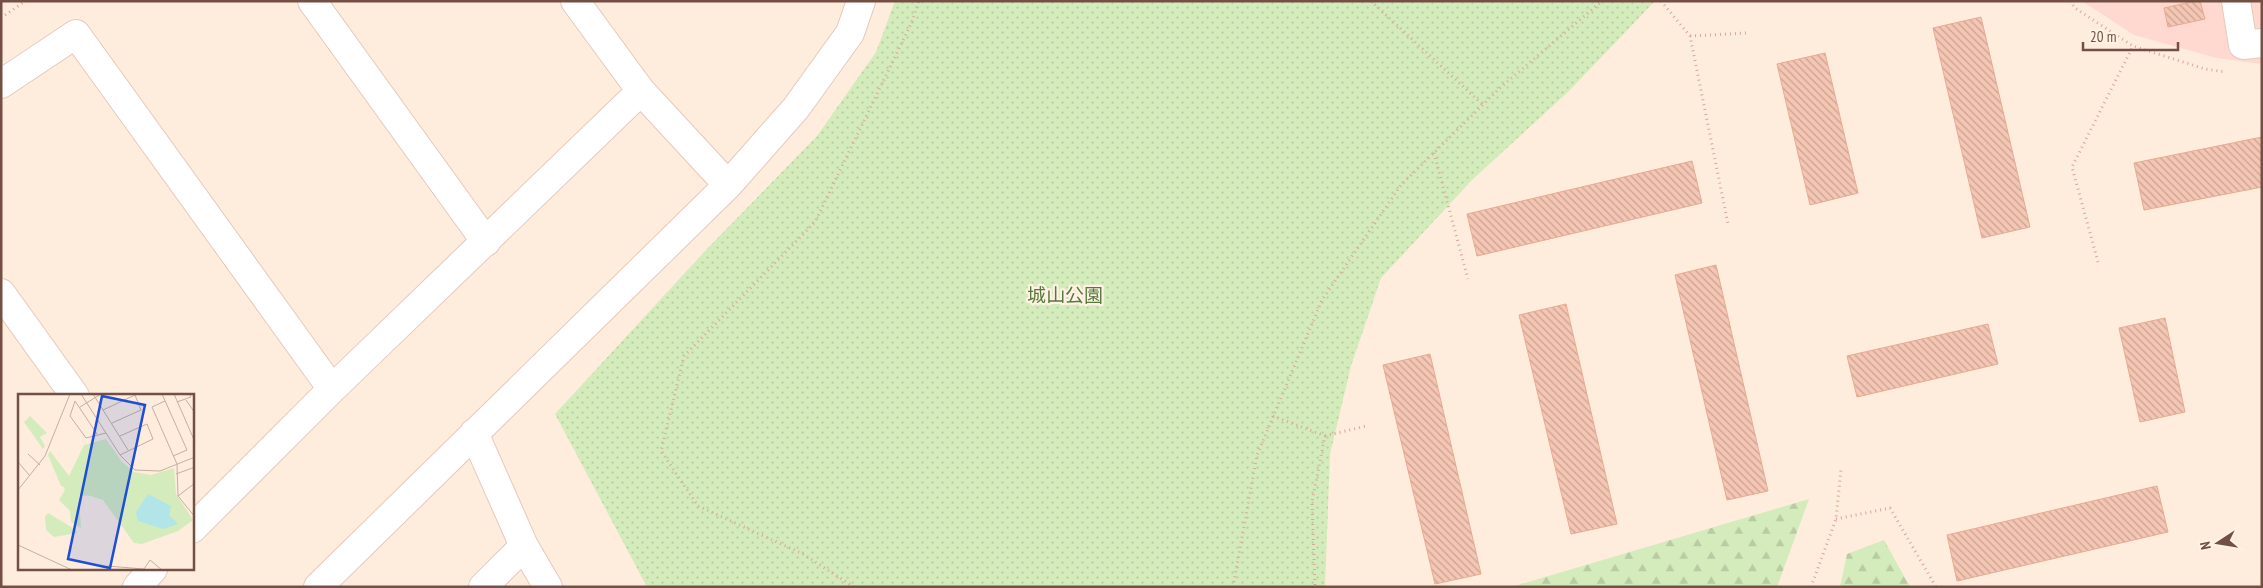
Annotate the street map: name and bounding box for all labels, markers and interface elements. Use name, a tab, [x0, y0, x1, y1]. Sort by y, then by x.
scale bar	[2083, 20, 2178, 52]
text: 20 m	[2090, 27, 2116, 46]
park label: 城山公園	[1027, 283, 1103, 307]
inset map	[18, 394, 194, 570]
north arrow	[2193, 518, 2243, 568]
text: N	[2196, 540, 2215, 551]

